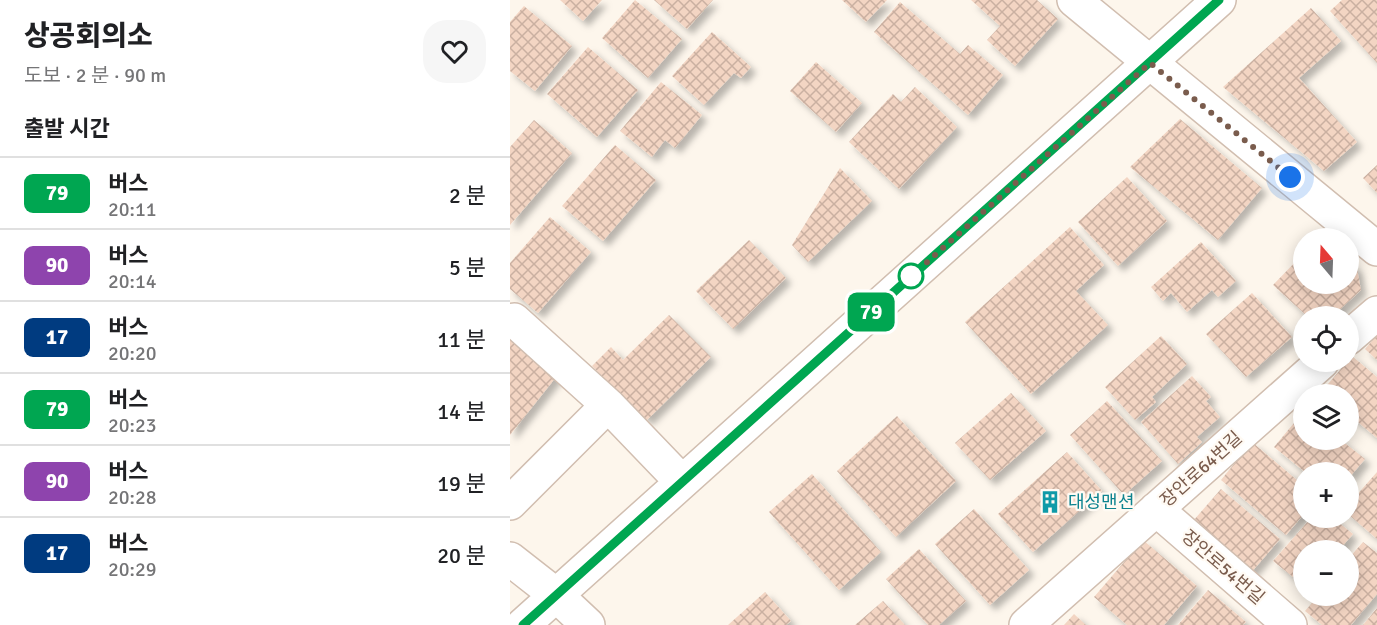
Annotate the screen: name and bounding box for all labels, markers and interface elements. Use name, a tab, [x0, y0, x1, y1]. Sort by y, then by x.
text: 상공회의소	[24, 19, 153, 53]
button: heart	[423, 20, 486, 83]
text: 도보 · 2 분 · 90 m	[24, 63, 166, 88]
text: 출발 시간	[24, 115, 110, 142]
your location	[1275, 162, 1305, 192]
text: 버스	[108, 170, 148, 197]
text: 79	[46, 180, 68, 206]
text: 2 분	[449, 182, 486, 209]
text: 20:11	[108, 197, 157, 222]
north arrow	[1293, 228, 1359, 294]
map controls	[1293, 228, 1359, 606]
text: 버스	[108, 242, 148, 269]
text: 90	[46, 252, 68, 278]
text: 5 분	[449, 254, 486, 281]
unlabelled marker	[898, 263, 924, 289]
text: 20:14	[108, 269, 157, 294]
line badge: 79	[844, 292, 898, 332]
text: 79	[860, 299, 882, 325]
button: locate	[1293, 306, 1359, 372]
text: 버스	[108, 314, 148, 341]
text: 17	[46, 324, 68, 350]
text: 11 분	[437, 326, 486, 353]
text: 20:20	[108, 341, 157, 366]
button: layers	[1293, 384, 1359, 450]
text: 버스	[108, 386, 148, 413]
text: 79	[46, 396, 68, 422]
text: 14 분	[437, 398, 486, 425]
text: 20:23	[108, 413, 157, 438]
street label: 장안로64번길	[1156, 427, 1246, 511]
text: 버스	[108, 458, 148, 485]
button: +	[1293, 462, 1359, 528]
text: 90	[46, 468, 68, 494]
text: 19 분	[437, 470, 486, 497]
text: 20:28	[108, 485, 157, 510]
building icon: 대성맨션	[1037, 489, 1063, 515]
place label: 대성맨션	[1068, 491, 1134, 513]
street label: 장안로54번길	[1177, 525, 1269, 609]
text: 버스	[108, 530, 148, 557]
text: 17	[46, 540, 68, 566]
button: −	[1293, 540, 1359, 606]
text: 20 분	[437, 542, 486, 569]
text: 20:29	[108, 557, 157, 582]

